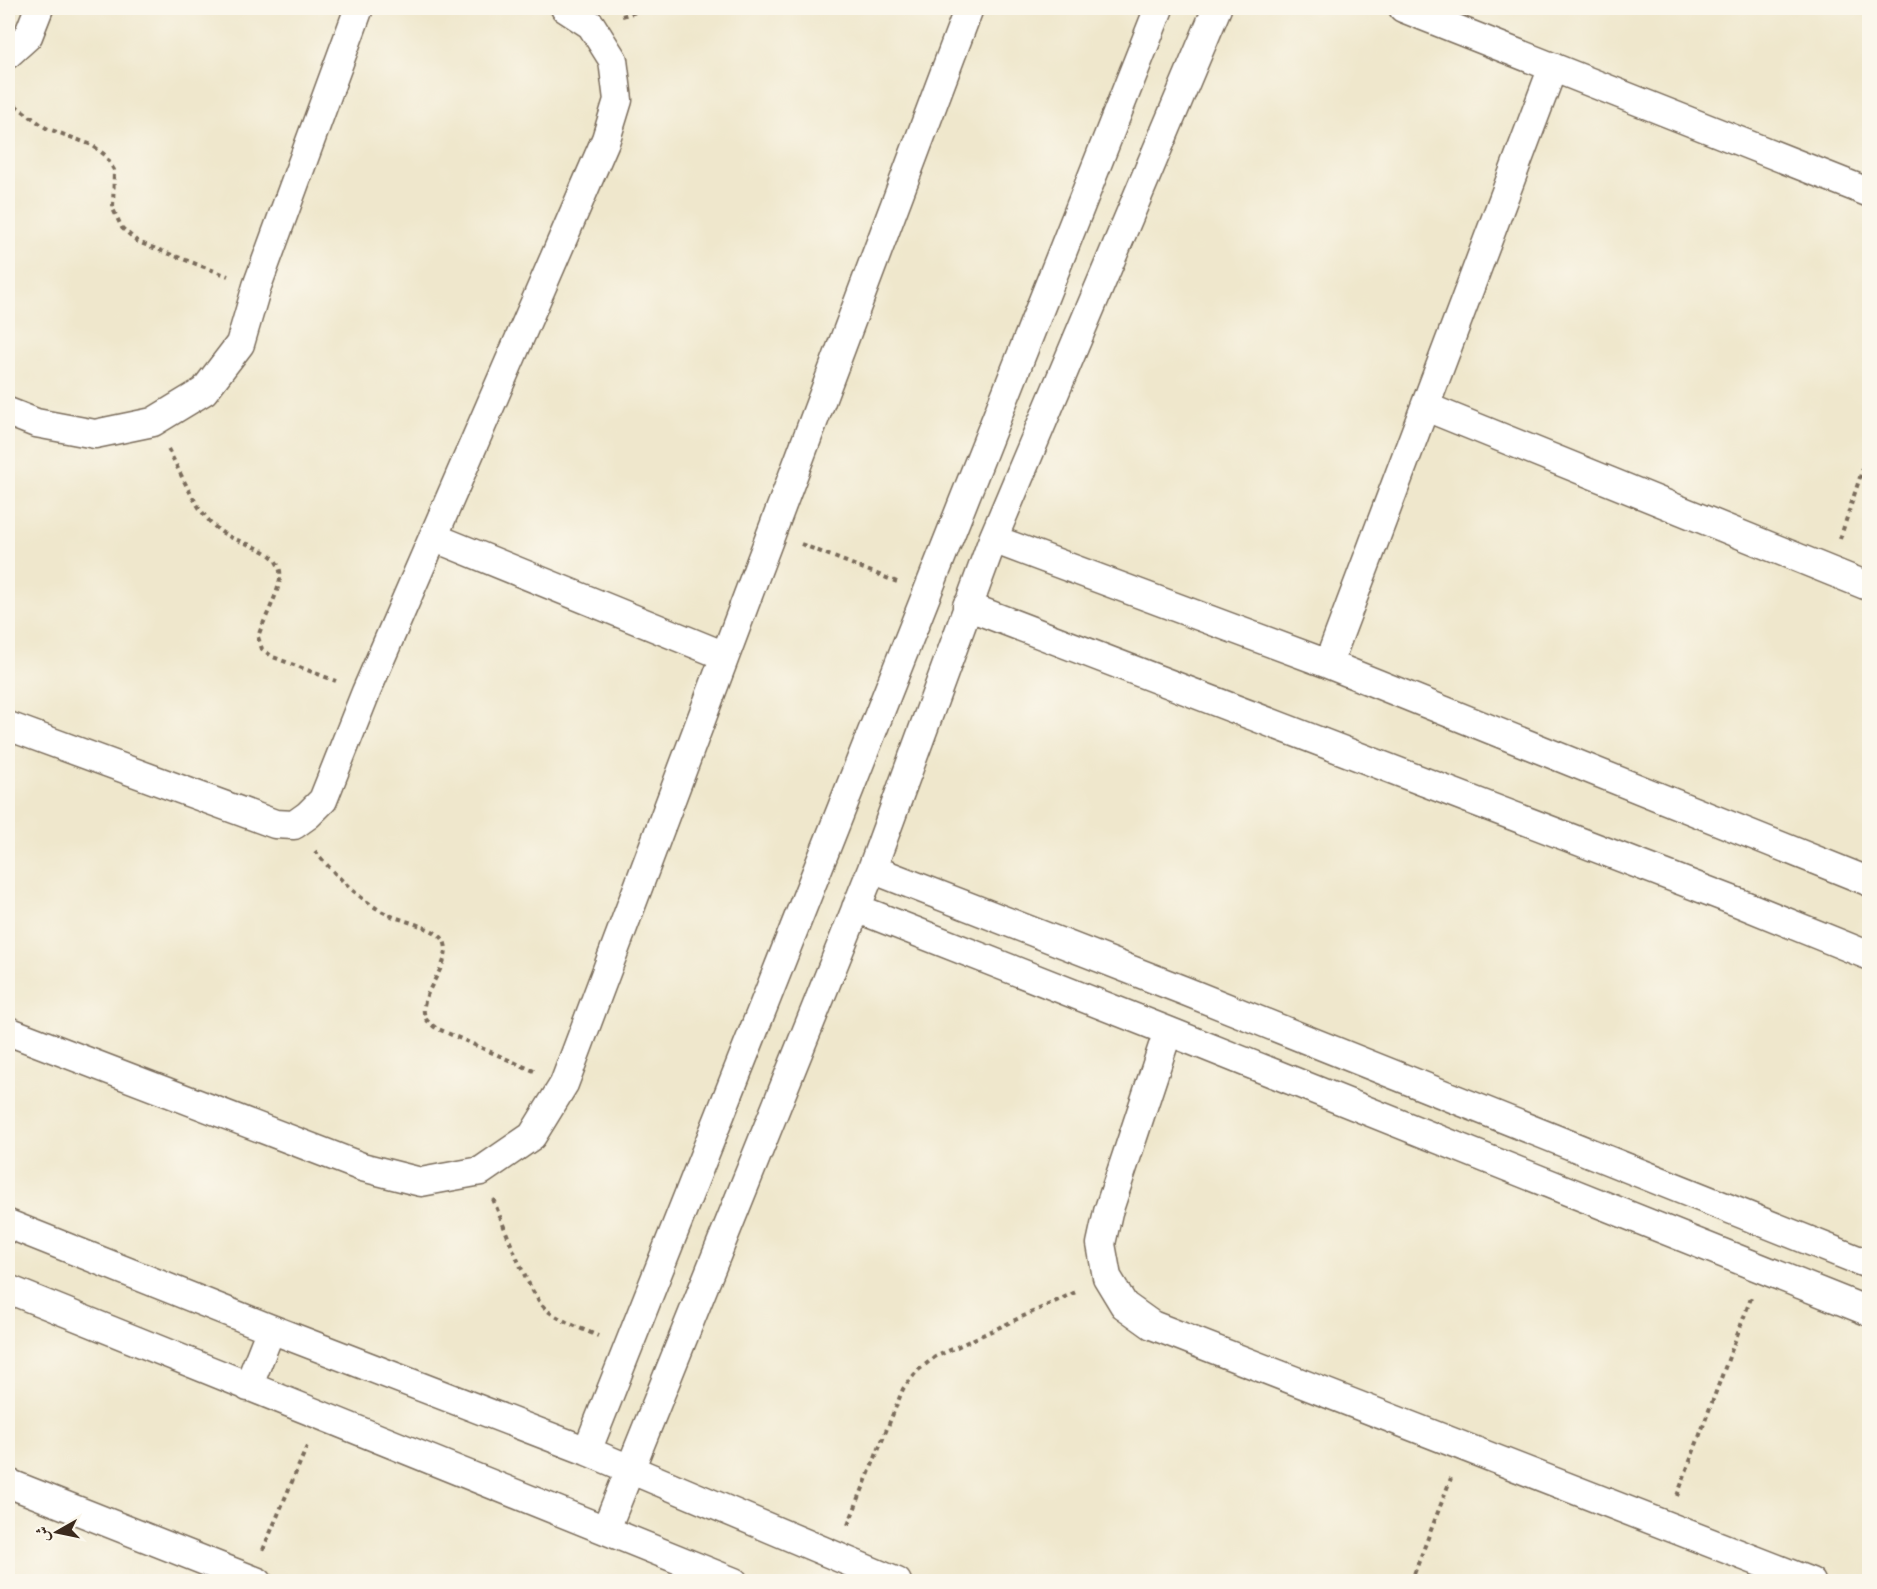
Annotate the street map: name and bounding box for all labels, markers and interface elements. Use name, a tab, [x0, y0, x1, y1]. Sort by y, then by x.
north arrow	[27, 1502, 87, 1562]
text: ش	[32, 1525, 53, 1544]

